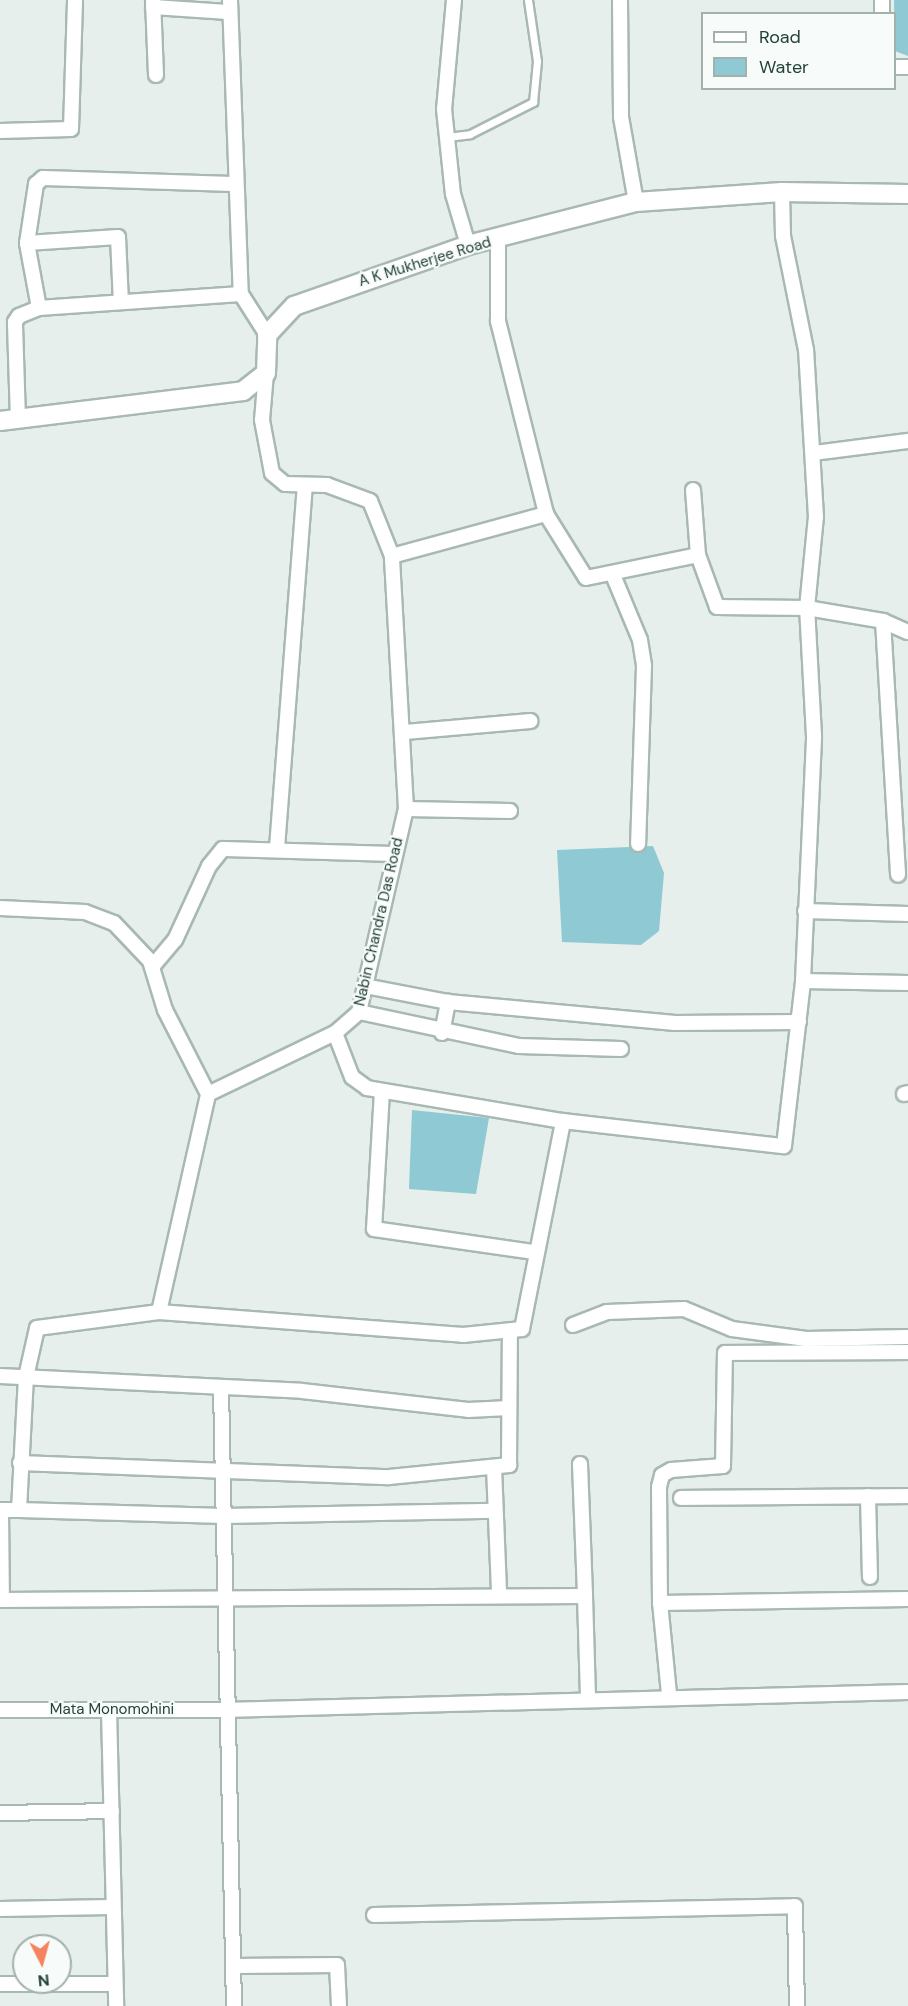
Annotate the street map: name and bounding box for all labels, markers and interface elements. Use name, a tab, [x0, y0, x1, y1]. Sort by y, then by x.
legend	[701, 12, 896, 90]
text: Road	[759, 25, 801, 49]
text: Water	[759, 55, 809, 79]
street label: A K Mukherjee Road	[356, 233, 494, 291]
street label: Nabin Chandra Das Road	[351, 836, 407, 1008]
street label: Mata Monomohini	[50, 1701, 174, 1719]
north arrow	[12, 1934, 72, 1994]
text: N	[37, 1969, 51, 1991]

